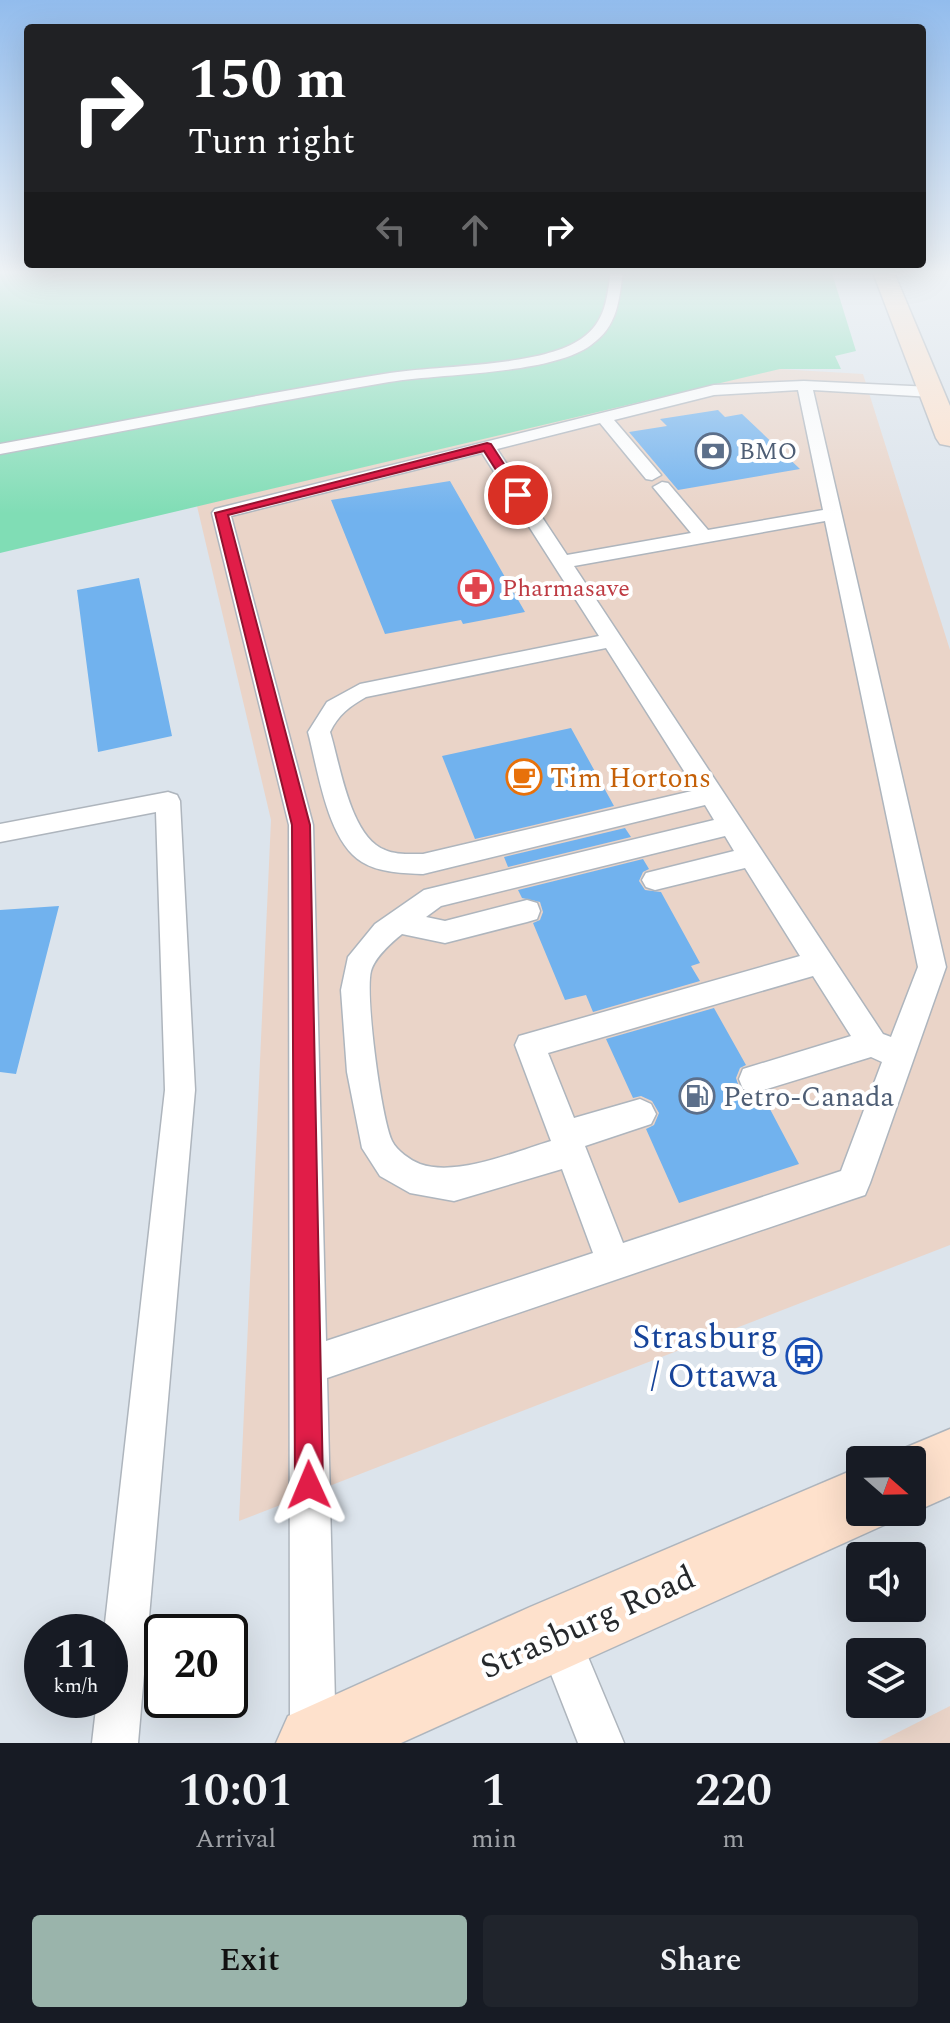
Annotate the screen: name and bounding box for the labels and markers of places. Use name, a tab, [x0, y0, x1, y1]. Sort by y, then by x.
bank icon: BMO	[694, 432, 732, 470]
place label: BMO	[739, 434, 797, 470]
pin	[484, 461, 552, 529]
pharmacy icon: Pharmasave	[457, 569, 495, 607]
place label: Pharmasave	[502, 571, 630, 607]
place label: Tim Hortons	[550, 757, 711, 800]
cafe icon: Tim Hortons	[505, 758, 543, 796]
place label: Petro-Canada	[723, 1076, 895, 1119]
fuel station icon: Petro-Canada	[678, 1077, 716, 1115]
place label: Strasburg / Ottawa	[632, 1312, 778, 1403]
bus stop icon: Strasburg / Ottawa	[785, 1337, 823, 1375]

